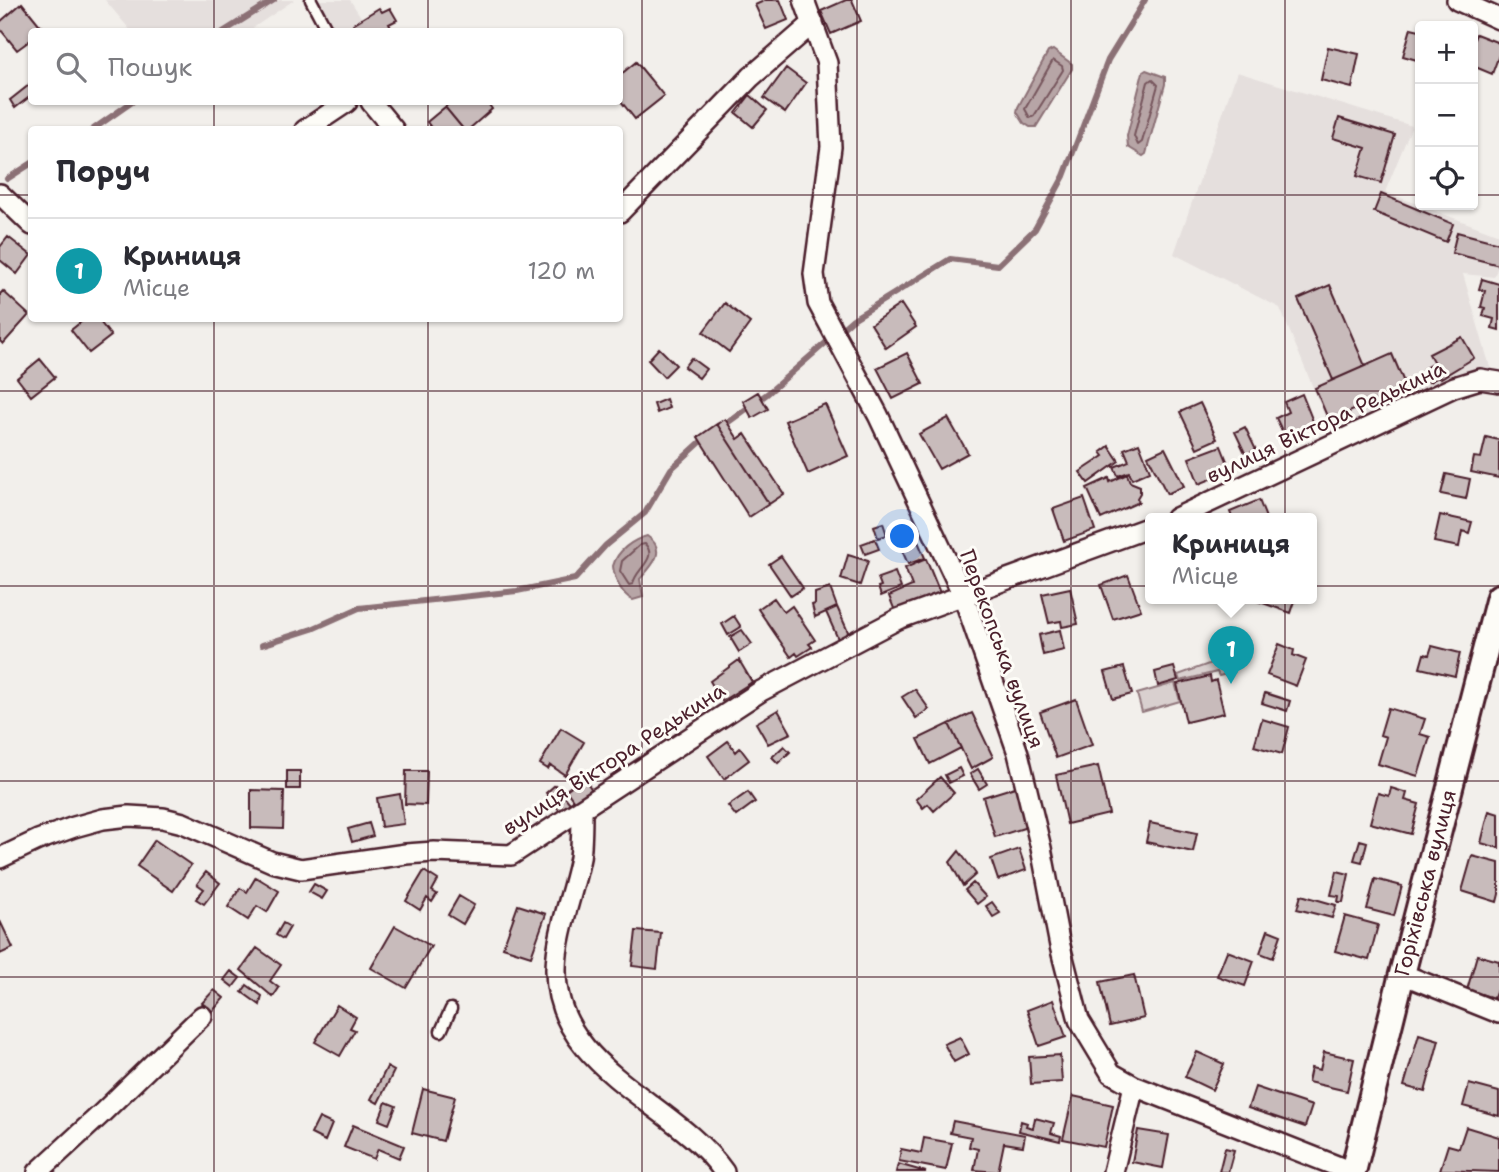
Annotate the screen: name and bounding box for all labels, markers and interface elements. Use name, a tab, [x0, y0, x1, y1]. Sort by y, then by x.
map controls	[1415, 21, 1478, 210]
button: +	[1415, 21, 1478, 84]
search box	[28, 28, 623, 105]
icon: search	[52, 48, 90, 86]
text: Пошук	[108, 49, 192, 84]
button: −	[1415, 84, 1478, 147]
button: locate	[1415, 147, 1478, 210]
text: Поруч	[56, 151, 150, 192]
text: Криниця	[123, 238, 241, 273]
text: 1	[74, 256, 84, 286]
text: 120 m	[527, 256, 595, 286]
text: Місце	[123, 273, 190, 303]
street label: вулиця Віктора Редькина	[1202, 354, 1450, 490]
popup	[1145, 513, 1317, 604]
your location	[885, 519, 919, 553]
text: Криниця	[1172, 526, 1290, 561]
street label: Перекопська вулиця	[953, 546, 1051, 752]
text: Місце	[1172, 561, 1239, 591]
pin: 1	[1208, 626, 1254, 684]
street label: вулиця Віктора Редькина	[497, 676, 731, 842]
street label: Горіхівська вулиця	[1388, 787, 1463, 979]

